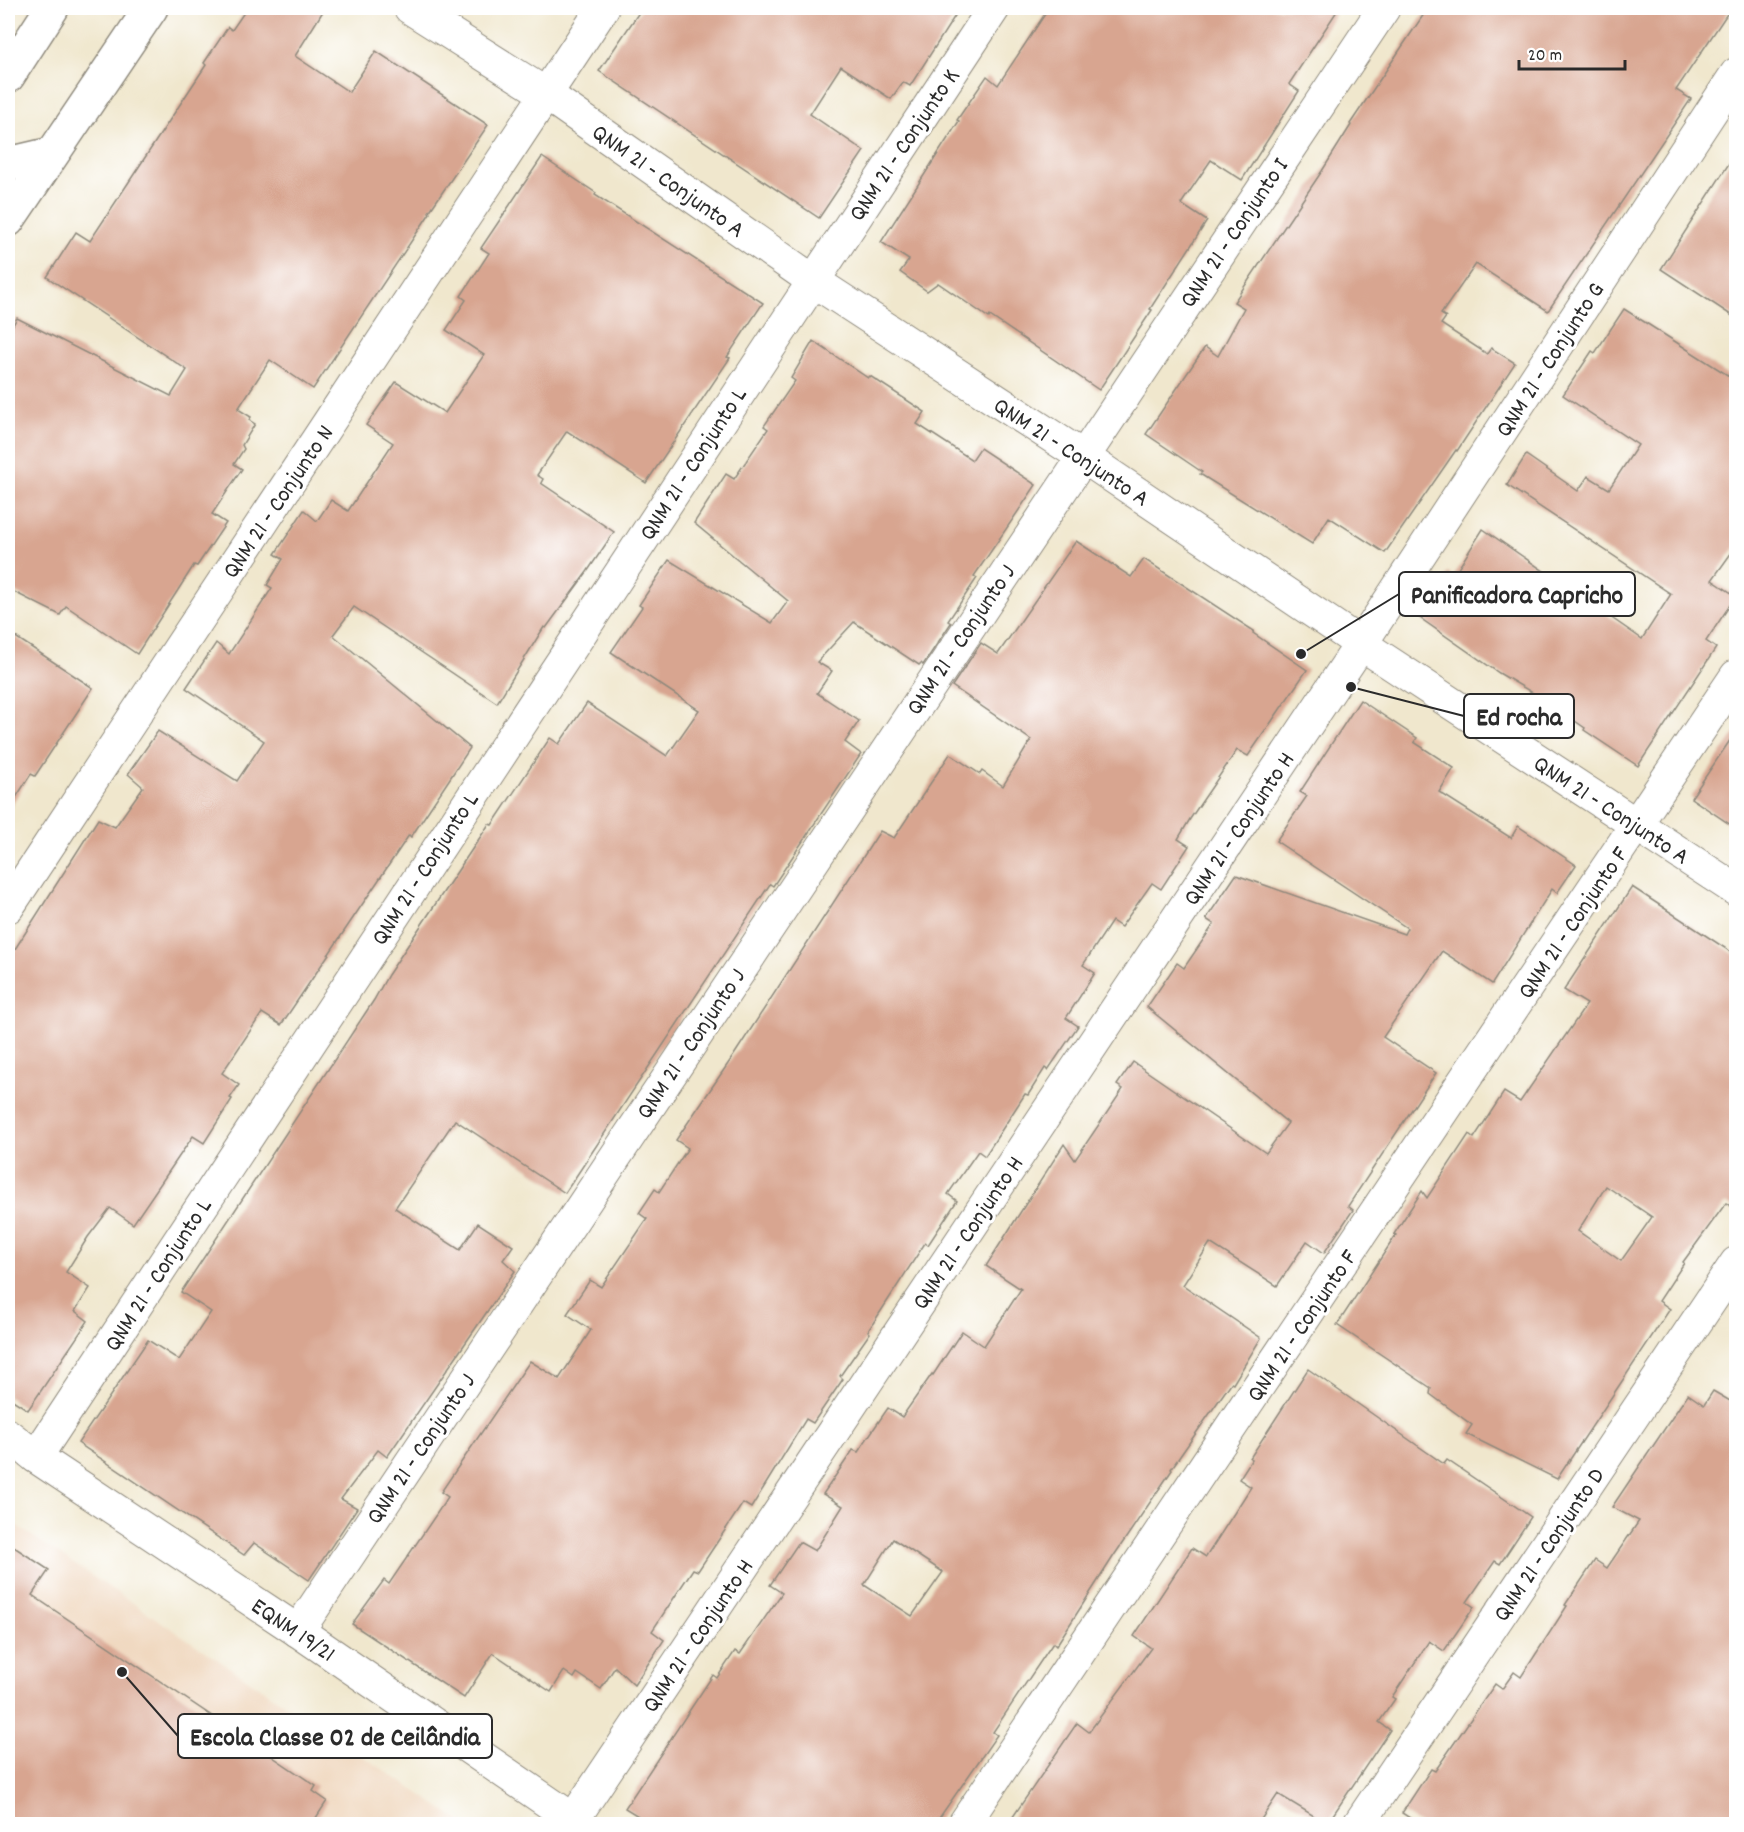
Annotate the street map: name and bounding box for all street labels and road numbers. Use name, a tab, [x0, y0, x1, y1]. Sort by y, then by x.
street label: QNM 21 - Conjunto K	[842, 62, 969, 229]
street label: QNM 21 - Conjunto A	[584, 117, 751, 248]
street label: QNM 21 - Conjunto I	[1173, 152, 1299, 315]
street label: QNM 21 - Conjunto G	[1489, 276, 1614, 445]
street label: QNM 21 - Conjunto L	[632, 381, 757, 548]
street label: QNM 21 - Conjunto A	[986, 390, 1155, 517]
street label: QNM 21 - Conjunto N	[215, 419, 344, 586]
street label: QNM 21 - Conjunto J	[899, 558, 1026, 723]
street label: QNM 21 - Conjunto H	[1176, 746, 1305, 913]
street label: QNM 21 - Conjunto A	[1526, 748, 1695, 875]
street label: QNM 21 - Conjunto L	[364, 786, 489, 953]
street label: QNM 21 - Conjunto F	[1511, 840, 1638, 1007]
street label: QNM 21 - Conjunto J	[629, 962, 756, 1127]
street label: QNM 21 - Conjunto H	[905, 1150, 1034, 1317]
street label: QNM 21 - Conjunto L	[97, 1192, 222, 1359]
street label: QNM 21 - Conjunto F	[1240, 1243, 1367, 1410]
street label: QNM 21 - Conjunto J	[359, 1367, 486, 1532]
street label: QNM 21 - Conjunto D	[1486, 1462, 1615, 1629]
street label: QNM 21 - Conjunto H	[635, 1553, 764, 1720]
street label: EQNM 19/21	[243, 1591, 341, 1672]

